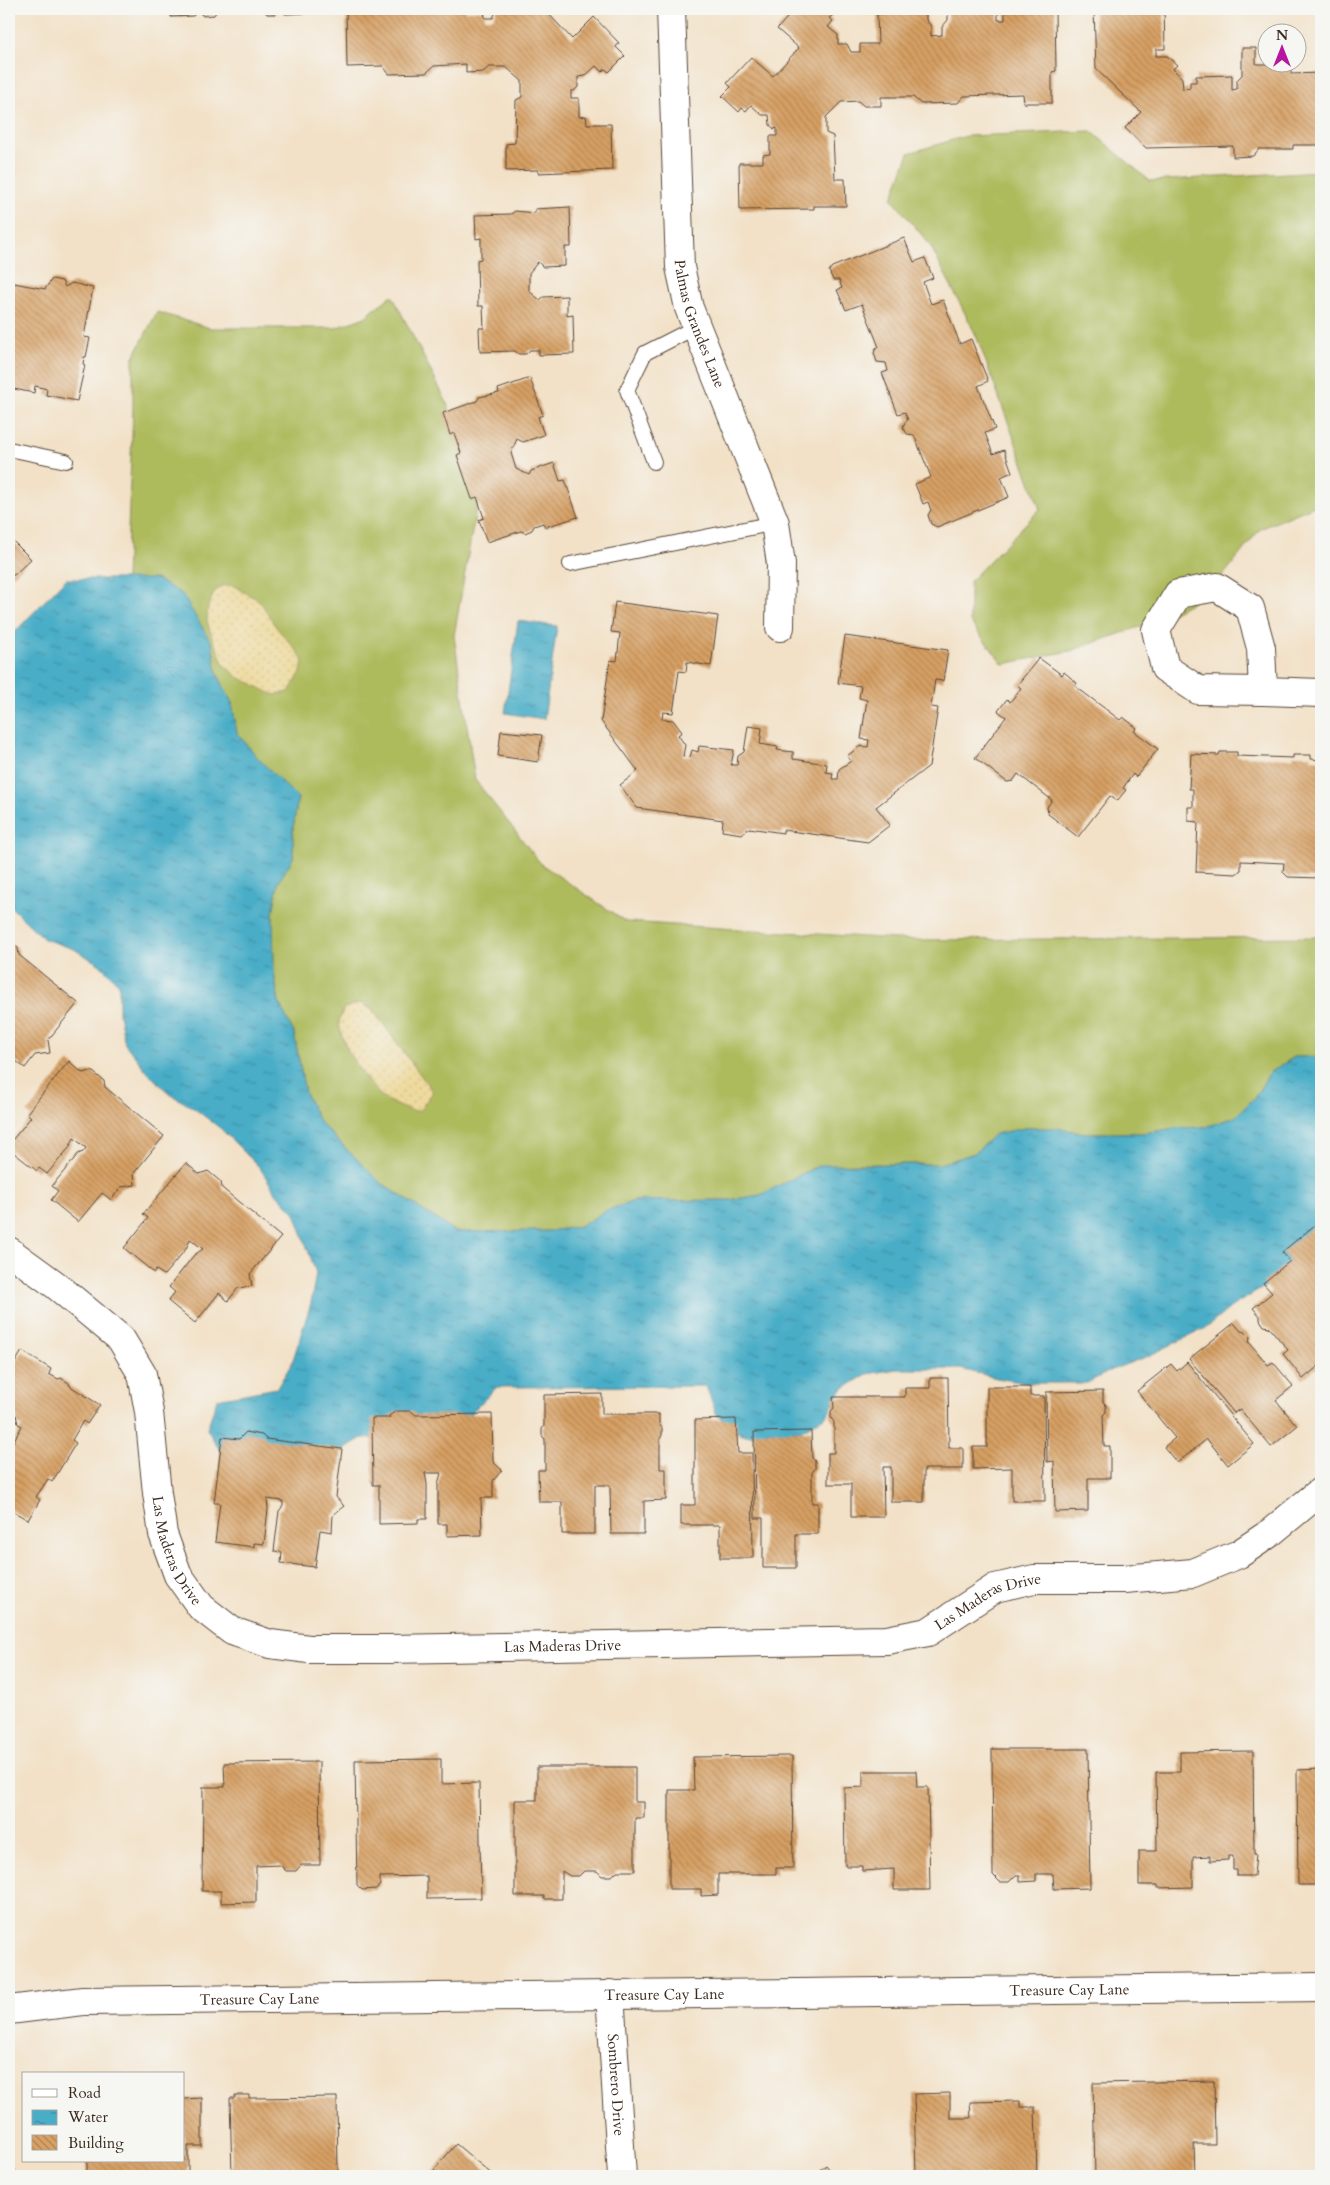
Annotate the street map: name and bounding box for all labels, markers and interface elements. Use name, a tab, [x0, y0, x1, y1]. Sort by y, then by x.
north arrow	[1258, 22, 1308, 72]
text: N	[1276, 26, 1288, 45]
street label: Palmas Grandes Lane	[670, 259, 730, 391]
street label: Las Maderas Drive	[148, 1494, 207, 1610]
street label: Las Maderas Drive	[931, 1569, 1041, 1635]
street label: Las Maderas Drive	[504, 1635, 621, 1657]
street label: Treasure Cay Lane	[1009, 1979, 1130, 2001]
street label: Treasure Cay Lane	[604, 1984, 725, 2005]
street label: Treasure Cay Lane	[199, 1988, 320, 2010]
street label: Sombrero Drive	[603, 2033, 629, 2137]
legend	[22, 2072, 185, 2162]
text: Road	[68, 2083, 101, 2103]
text: Water	[67, 2107, 109, 2127]
text: Building	[68, 2133, 124, 2153]

